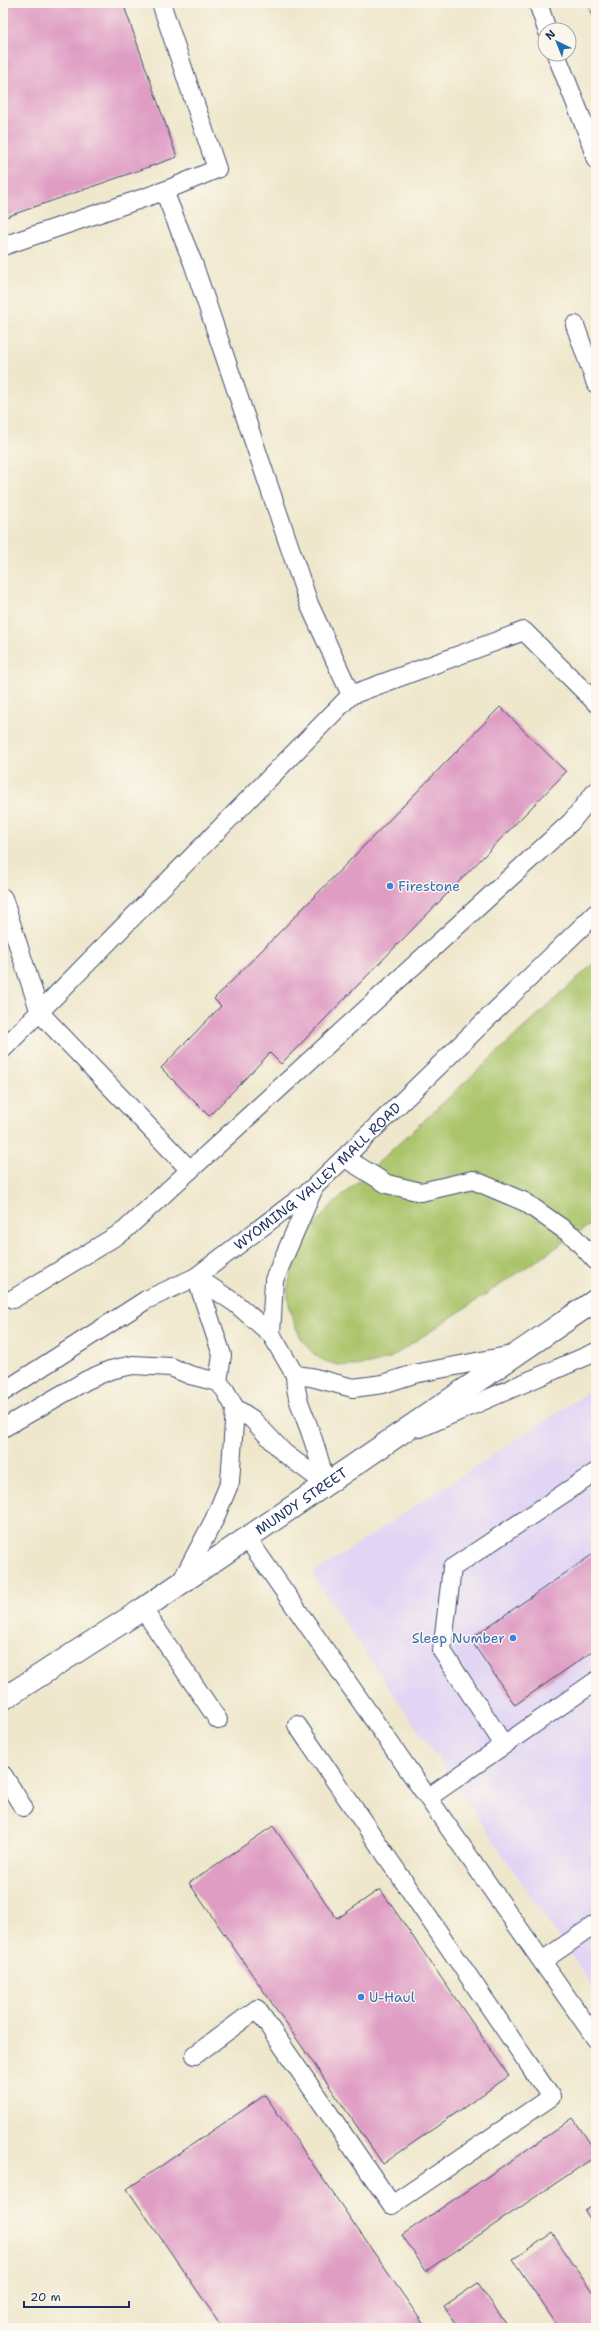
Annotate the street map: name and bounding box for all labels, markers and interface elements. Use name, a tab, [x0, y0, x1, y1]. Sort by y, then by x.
north arrow	[537, 22, 577, 62]
text: N	[542, 26, 559, 44]
place label: Firestone	[398, 877, 460, 895]
marker: Firestone	[385, 881, 395, 891]
street label: WYOMING VALLEY MALL ROAD	[230, 1099, 405, 1254]
street label: MUNDY STREET	[252, 1463, 351, 1539]
place label: Sleep Number	[412, 1629, 505, 1647]
marker: Sleep Number	[508, 1633, 518, 1643]
place label: U-Haul	[369, 1988, 416, 2006]
marker: U-Haul	[356, 1992, 366, 2002]
scale bar	[24, 2283, 129, 2309]
text: 20 m	[30, 2289, 61, 2305]

